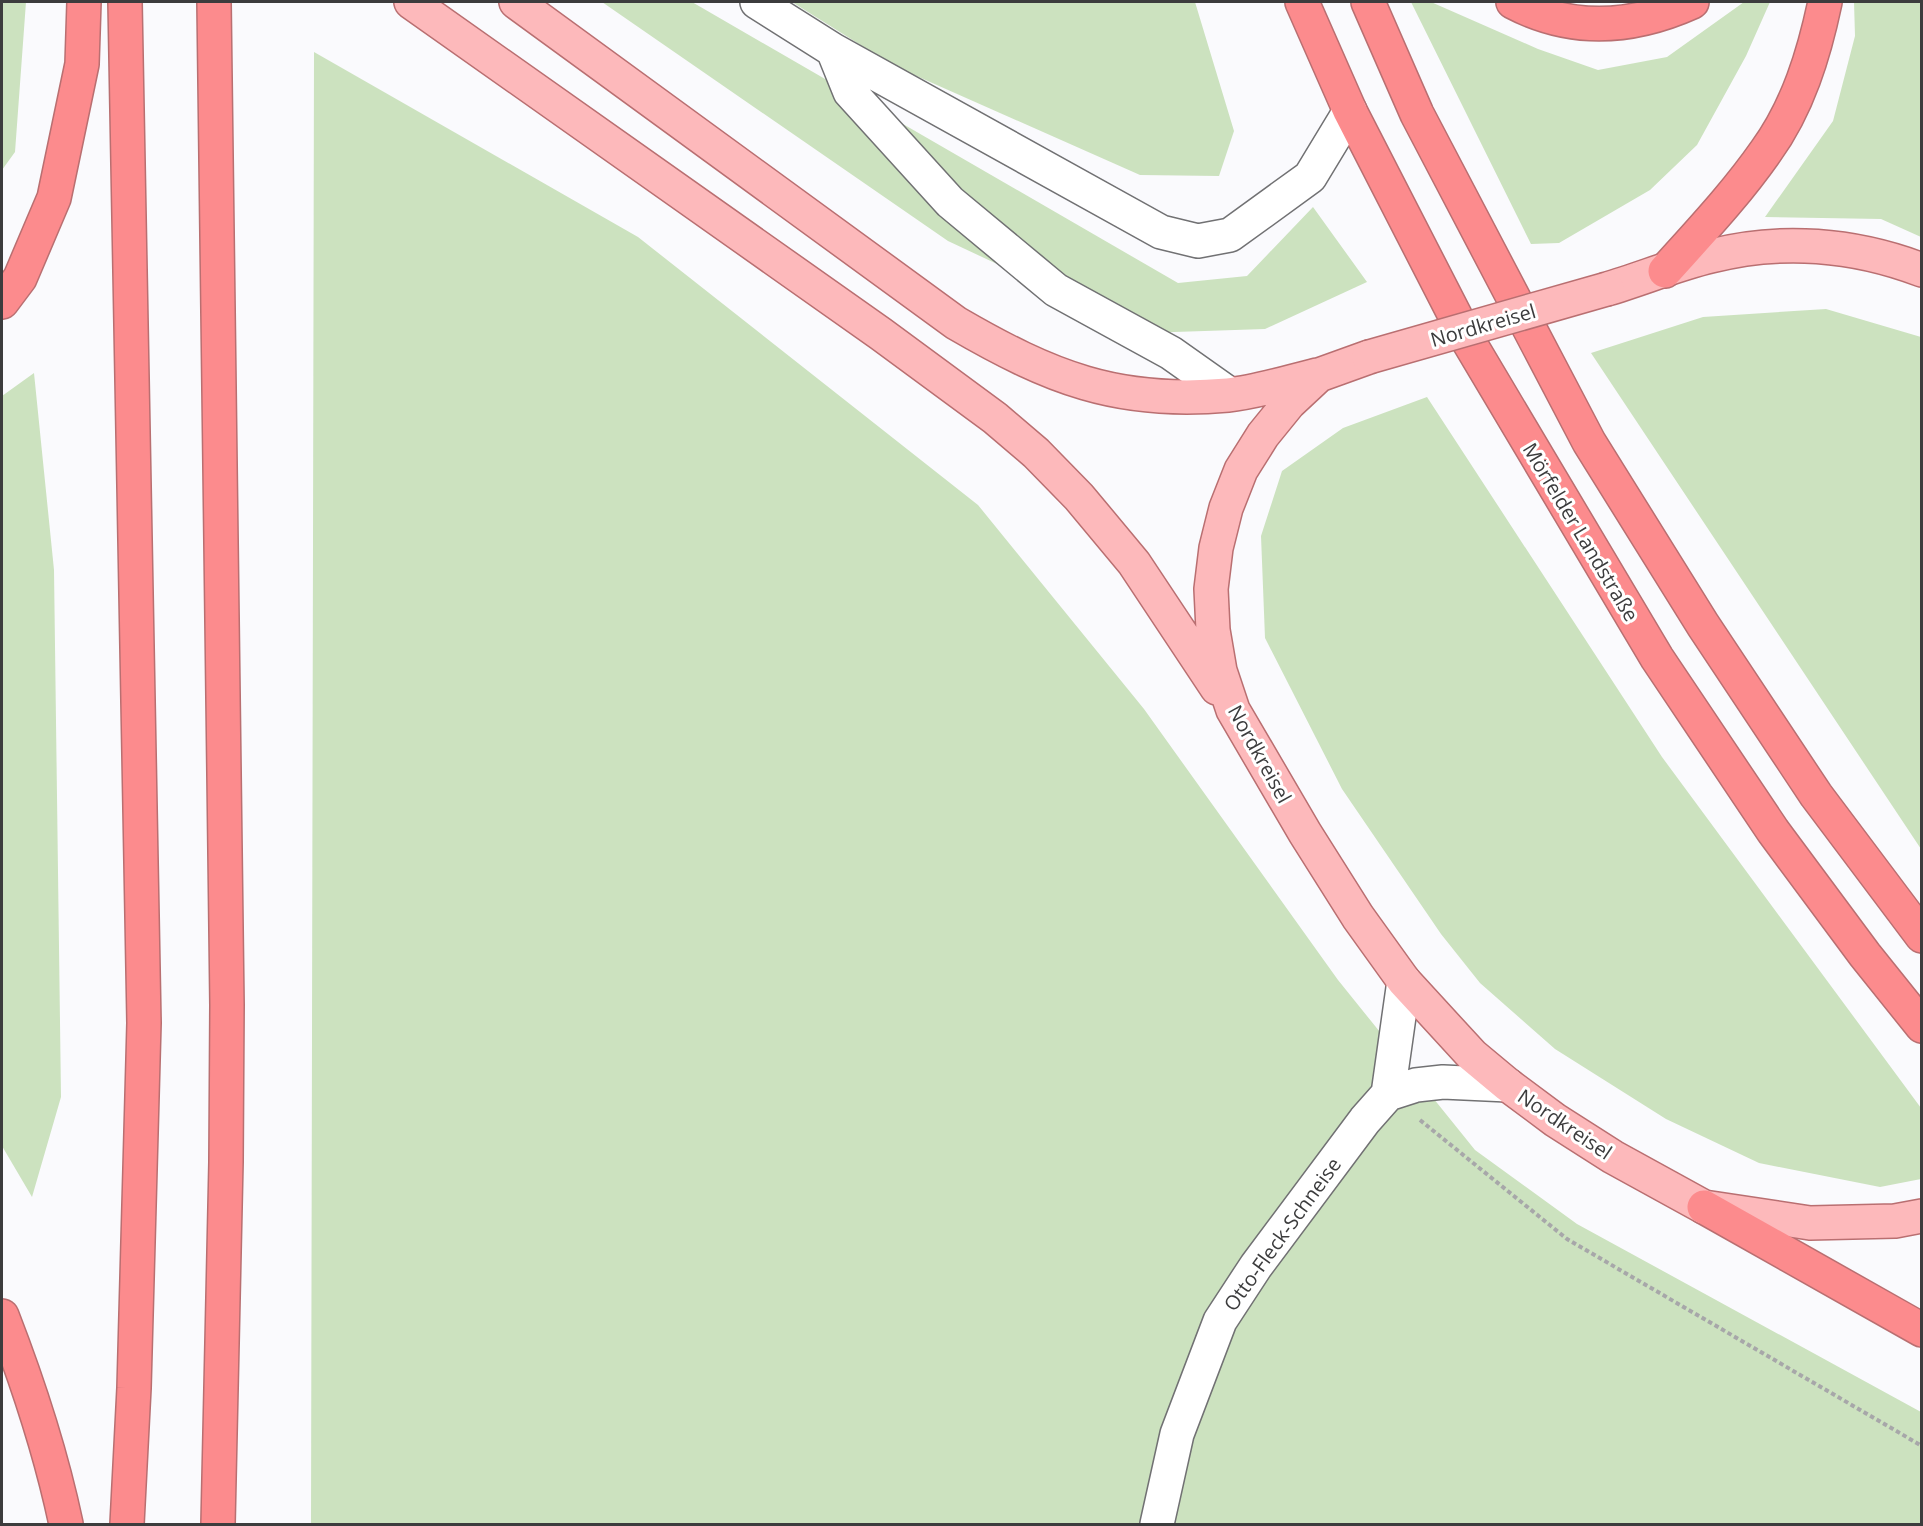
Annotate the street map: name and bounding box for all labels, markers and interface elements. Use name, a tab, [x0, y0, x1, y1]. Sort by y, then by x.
street label: Nordkreisel	[1427, 297, 1539, 353]
street label: Mörfelder Landstraße	[1517, 438, 1645, 626]
street label: Nordkreisel	[1222, 700, 1298, 808]
street label: Nordkreisel	[1513, 1083, 1617, 1165]
street label: Otto-Fleck-Schneise	[1217, 1152, 1347, 1316]

